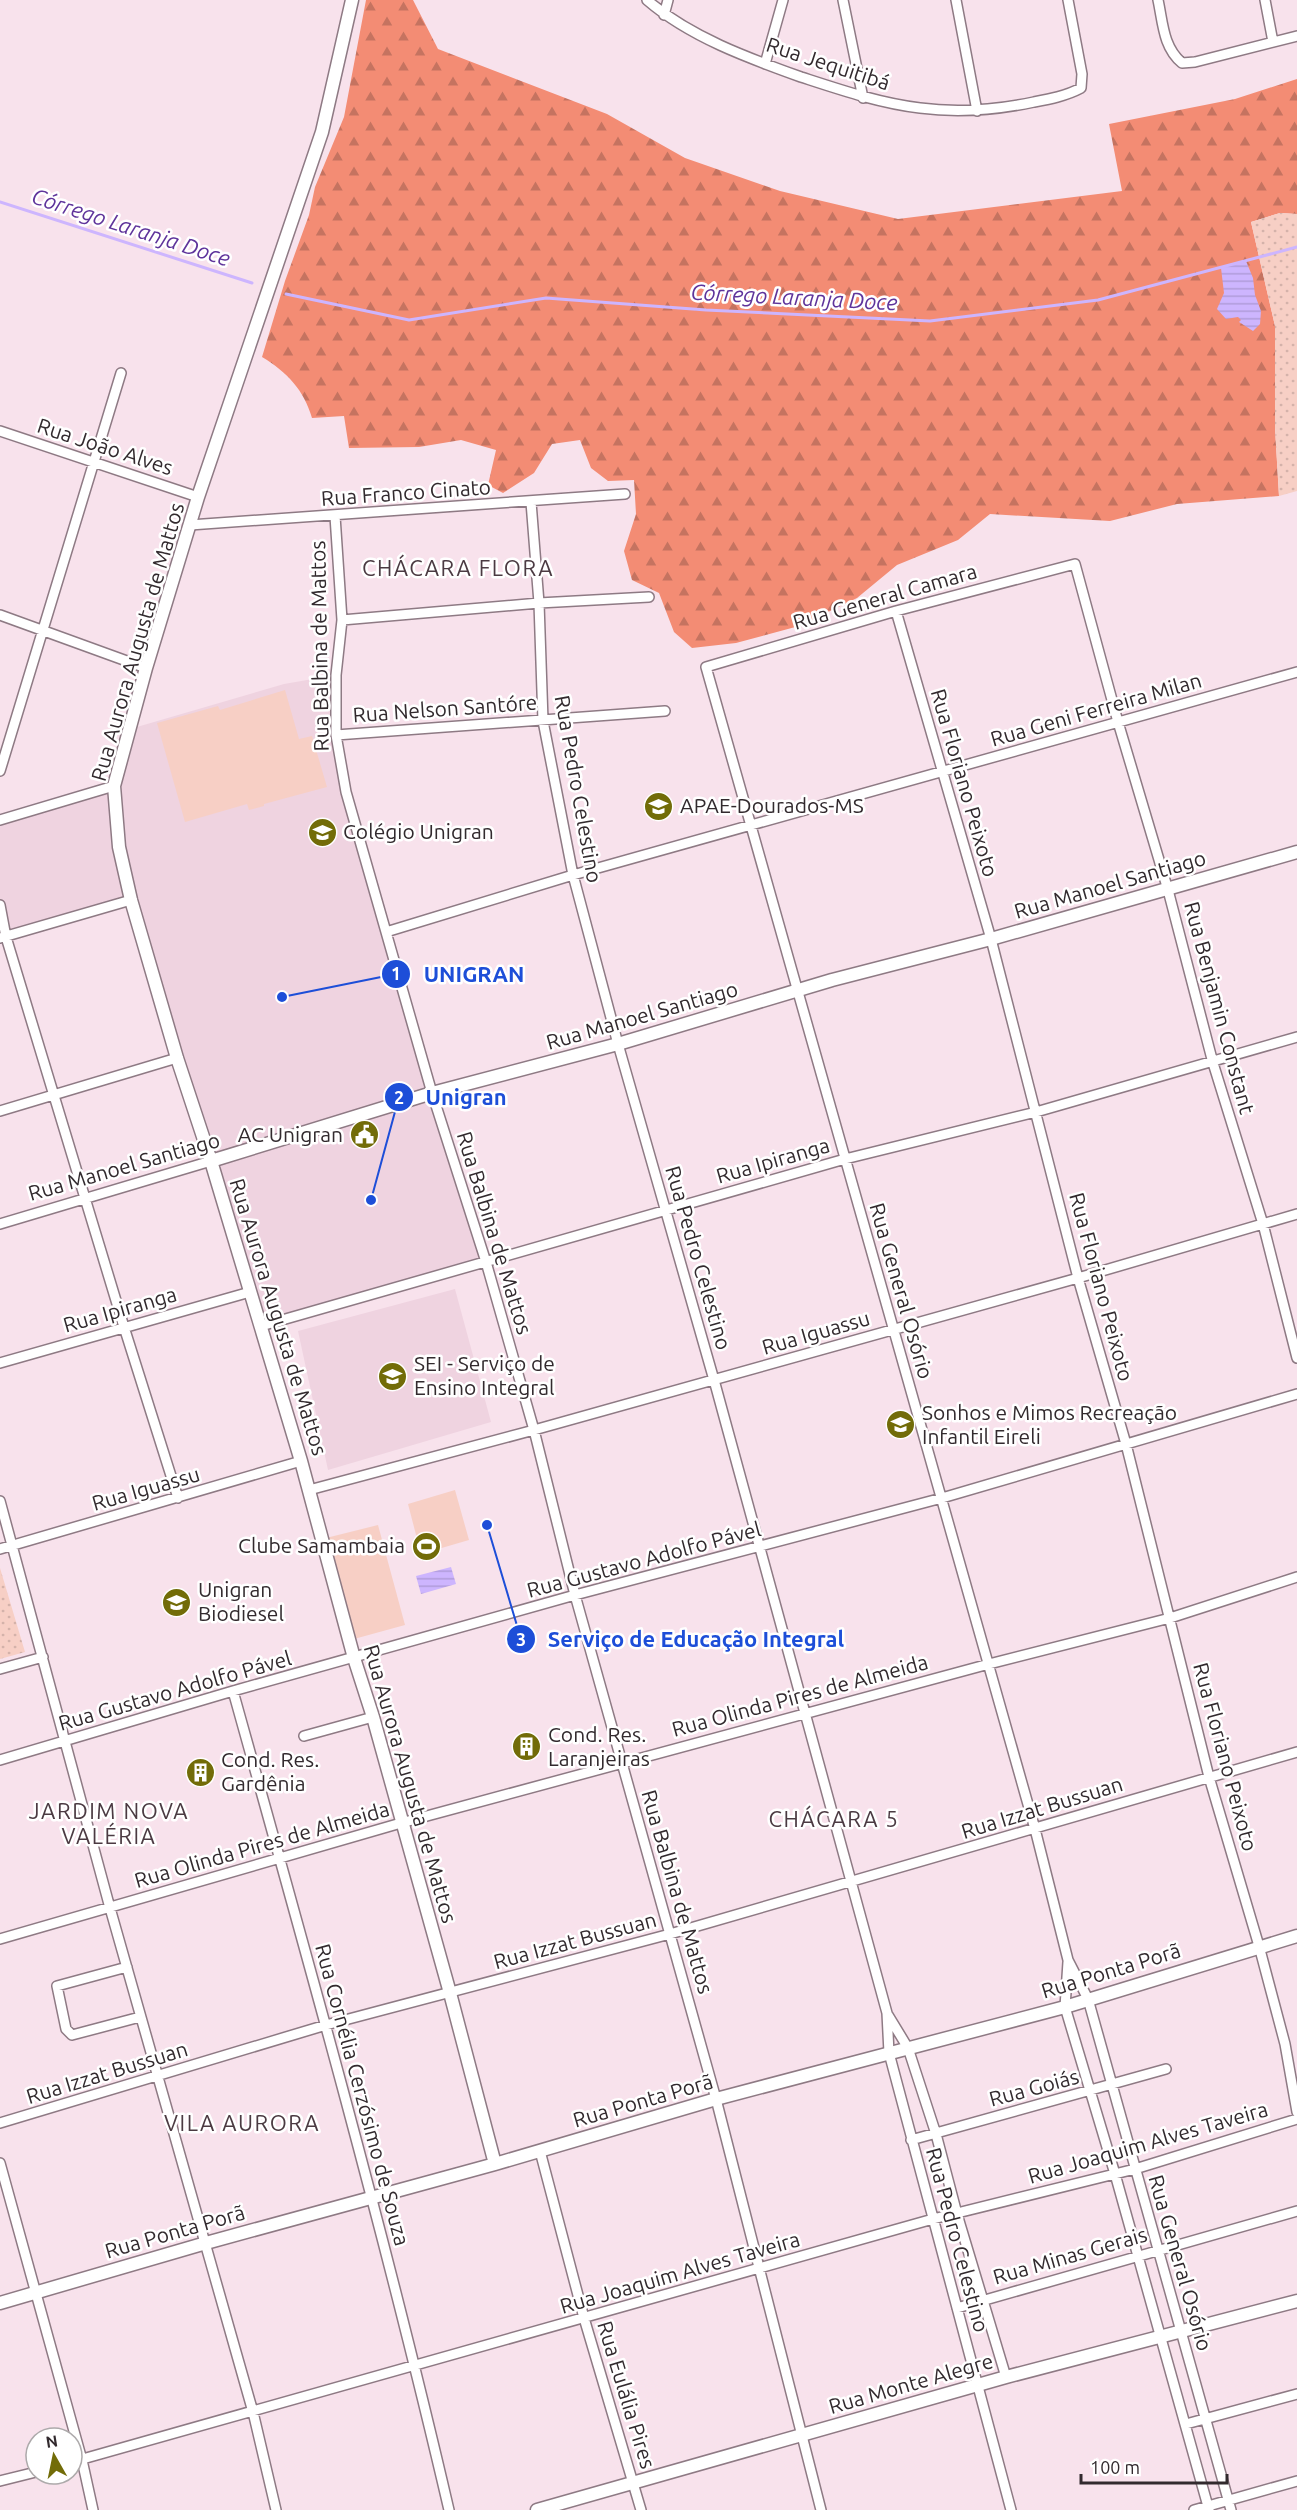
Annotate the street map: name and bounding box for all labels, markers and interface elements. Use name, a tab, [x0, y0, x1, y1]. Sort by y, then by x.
street label: Rua Jequitibá	[764, 32, 893, 94]
water label: Córrego Laranja Doce	[29, 183, 234, 270]
water label: Córrego Laranja Doce	[690, 279, 898, 314]
street label: Rua João Alves	[34, 413, 176, 479]
street label: Rua Franco Cinato	[320, 474, 492, 510]
street label: Rua Aurora Augusta de Mattos	[86, 500, 188, 784]
street label: Rua Balbina de Mattos	[305, 540, 333, 752]
district label: CHÁCARA FLORA	[362, 554, 554, 580]
street label: Rua General Camara	[790, 558, 979, 634]
street label: Rua Geni Ferreira Milan	[987, 667, 1204, 751]
street label: Rua Floriano Peixoto	[927, 686, 1003, 879]
street label: Rua Nelson Santóre	[352, 690, 538, 726]
street label: Rua Pedro Celestino	[551, 693, 607, 884]
school or university icon: APAE-Dourados-MS	[643, 790, 675, 822]
place label: APAE-Dourados-MS	[680, 793, 864, 817]
school or university icon: Colégio Unigran	[306, 816, 338, 848]
place label: Colégio Unigran	[343, 819, 494, 843]
street label: Rua Manoel Santiago	[1011, 845, 1208, 923]
street label: Rua Benjamin Constant	[1180, 899, 1260, 1117]
callout: UNIGRAN	[381, 954, 536, 994]
text: UNIGRAN	[424, 961, 524, 986]
text: 1	[391, 963, 401, 983]
street label: Rua Manoel Santiago	[543, 976, 740, 1054]
callout: Unigran	[384, 1077, 519, 1117]
text: Unigran	[425, 1084, 507, 1109]
text: 2	[394, 1087, 404, 1107]
public building icon: AC Unigran	[348, 1119, 380, 1151]
place label: AC Unigran	[238, 1122, 343, 1146]
street label: Rua Manoel Santiago	[25, 1127, 222, 1205]
street label: Rua Balbina de Mattos	[453, 1128, 537, 1337]
street label: Rua Ipiranga	[713, 1132, 832, 1188]
street label: Rua Pedro Celestino	[661, 1163, 737, 1352]
street label: Rua Aurora Augusta de Mattos	[225, 1175, 333, 1458]
street label: Rua Floriano Peixoto	[1065, 1190, 1139, 1384]
street label: Rua General Osório	[865, 1200, 939, 1381]
street label: Rua Ipiranga	[60, 1281, 179, 1337]
street label: Rua Iguassu	[759, 1305, 872, 1359]
place label: SEI - Serviço de Ensino Integral	[414, 1351, 555, 1399]
school or university icon: SEI - Serviço de Ensino Integral	[377, 1360, 409, 1392]
place label: Sonhos e Mimos Recreação Infantil Eireli	[922, 1400, 1177, 1448]
school or university icon: Sonhos e Mimos Recreação Infantil Eireli	[885, 1409, 917, 1441]
street label: Rua Iguassu	[89, 1461, 202, 1515]
street label: Rua Gustavo Adolfo Pável	[524, 1516, 763, 1602]
sports icon: Clube Samambaia	[410, 1530, 442, 1562]
place label: Clube Samambaia	[238, 1533, 405, 1557]
place label: Unigran Biodiesel	[198, 1577, 284, 1625]
school or university icon: Unigran Biodiesel	[161, 1586, 193, 1618]
callout: Serviço de Educação Integral	[506, 1619, 856, 1659]
text: Serviço de Educação Integral	[548, 1626, 845, 1652]
text: 3	[516, 1629, 526, 1649]
street label: Rua Aurora Augusta de Mattos	[360, 1642, 462, 1926]
street label: Rua Gustavo Adolfo Pável	[55, 1645, 294, 1735]
street label: Rua Olinda Pires de Almeida	[669, 1649, 931, 1741]
street label: Rua Floriano Peixoto	[1189, 1660, 1263, 1854]
place label: Cond. Res. Laranjeiras	[548, 1722, 650, 1770]
building icon: Cond. Res. Laranjeiras	[511, 1731, 543, 1763]
place label: Cond. Res. Gardênia	[221, 1747, 319, 1795]
building icon: Cond. Res. Gardênia	[184, 1756, 216, 1788]
street label: Rua Izzat Bussuan	[958, 1771, 1125, 1843]
street label: Rua Balbina de Mattos	[637, 1787, 719, 1996]
street label: Rua Olinda Pires de Almeida	[131, 1796, 392, 1892]
district label: JARDIM NOVA VALÉRIA	[29, 1798, 189, 1848]
district label: CHÁCARA 5	[769, 1805, 899, 1831]
street label: Rua Izzat Bussuan	[491, 1907, 659, 1973]
street label: Rua Ponta Porã	[1038, 1937, 1183, 2003]
street label: Rua Cornélia Cerzósimo de Souza	[311, 1941, 415, 2248]
street label: Rua Izzat Bussuan	[23, 2036, 190, 2108]
street label: Rua Goiás	[986, 2064, 1081, 2111]
street label: Rua Ponta Porã	[570, 2069, 715, 2131]
street label: Rua Joaquim Alves Taveira	[1025, 2096, 1270, 2188]
district label: VILA AURORA	[164, 2110, 320, 2135]
street label: Rua Pedro Celestino	[922, 2145, 994, 2335]
street label: Rua General Osório	[1144, 2172, 1218, 2353]
street label: Rua Ponta Porã	[102, 2200, 247, 2262]
street label: Rua Minas Gerais	[990, 2222, 1150, 2289]
street label: Rua Joaquim Alves Taveira	[557, 2226, 802, 2318]
street label: Rua Eulália Pires	[593, 2318, 661, 2471]
street label: Rua Monte Alegre	[826, 2348, 996, 2418]
north arrow	[24, 2426, 84, 2486]
text: N	[44, 2431, 59, 2451]
scale bar	[1081, 2447, 1226, 2485]
text: 100 m	[1090, 2457, 1140, 2477]

